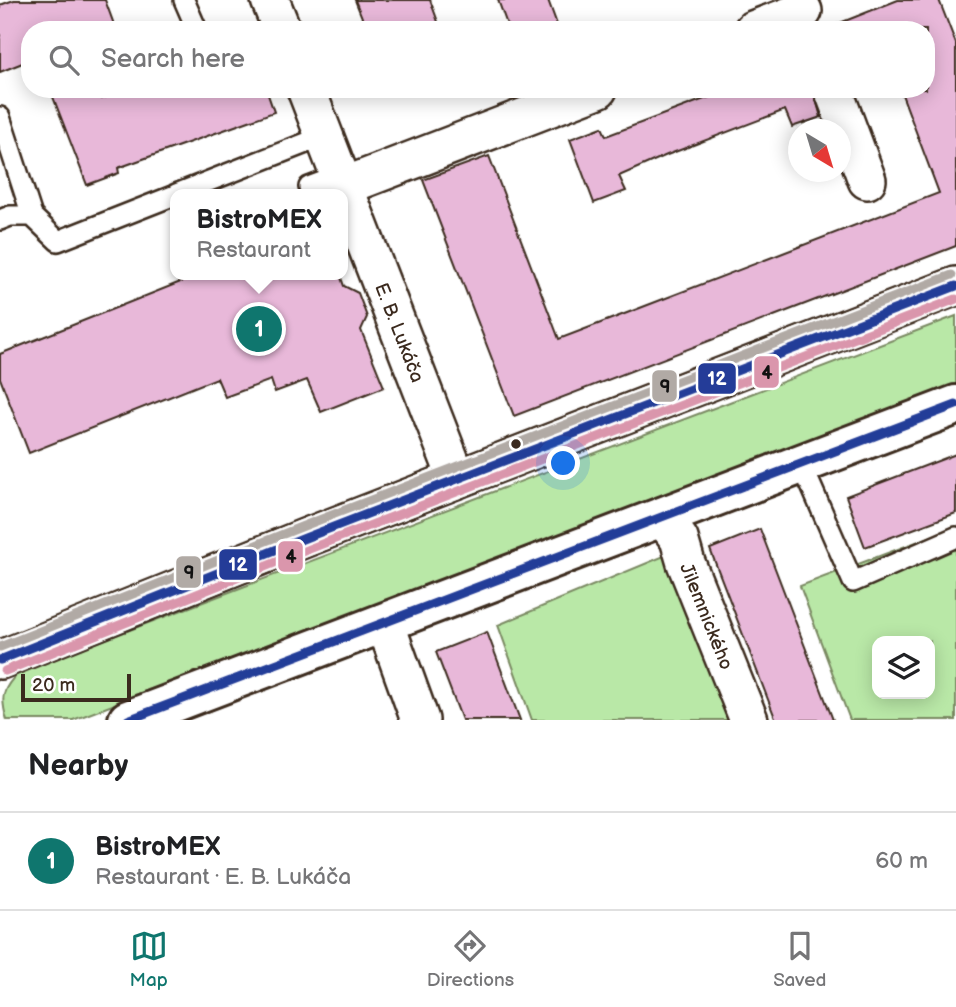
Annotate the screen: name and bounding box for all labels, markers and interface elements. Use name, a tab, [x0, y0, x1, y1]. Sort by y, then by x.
search box	[21, 21, 935, 98]
icon: search	[45, 41, 83, 79]
text: Search here	[101, 44, 245, 75]
north arrow	[788, 119, 851, 182]
popup	[170, 189, 348, 280]
text: BistroMEX	[196, 205, 322, 236]
text: Restaurant	[196, 236, 311, 264]
street label: E. B. Lukáča	[369, 280, 429, 386]
pin: 1	[236, 303, 282, 355]
line badge: 4	[753, 355, 780, 389]
line badge: 12	[697, 362, 737, 395]
text: 4	[761, 362, 773, 385]
text: 12	[707, 368, 727, 391]
line badge: 9	[651, 369, 678, 403]
text: 9	[659, 376, 671, 399]
unlabelled marker	[509, 437, 523, 451]
your location	[546, 446, 580, 480]
line badge: 4	[277, 540, 304, 573]
text: 4	[285, 546, 297, 569]
line badge: 12	[218, 548, 258, 581]
text: 12	[228, 554, 248, 577]
line badge: 9	[175, 555, 202, 589]
street label: Jilemnického	[674, 560, 738, 673]
text: 9	[183, 562, 195, 585]
map controls	[872, 636, 935, 699]
button: layers	[872, 636, 935, 699]
scale bar	[21, 671, 131, 703]
text: 20 m	[32, 674, 75, 697]
text: Nearby	[28, 748, 128, 784]
text: BistroMEX	[95, 832, 220, 863]
text: 1	[46, 847, 56, 875]
text: 60 m	[875, 847, 928, 875]
text: Restaurant · E. B. Lukáča	[95, 863, 351, 891]
tab: Map	[130, 927, 168, 992]
tab: Directions	[427, 927, 514, 992]
tab: Saved	[773, 927, 826, 992]

